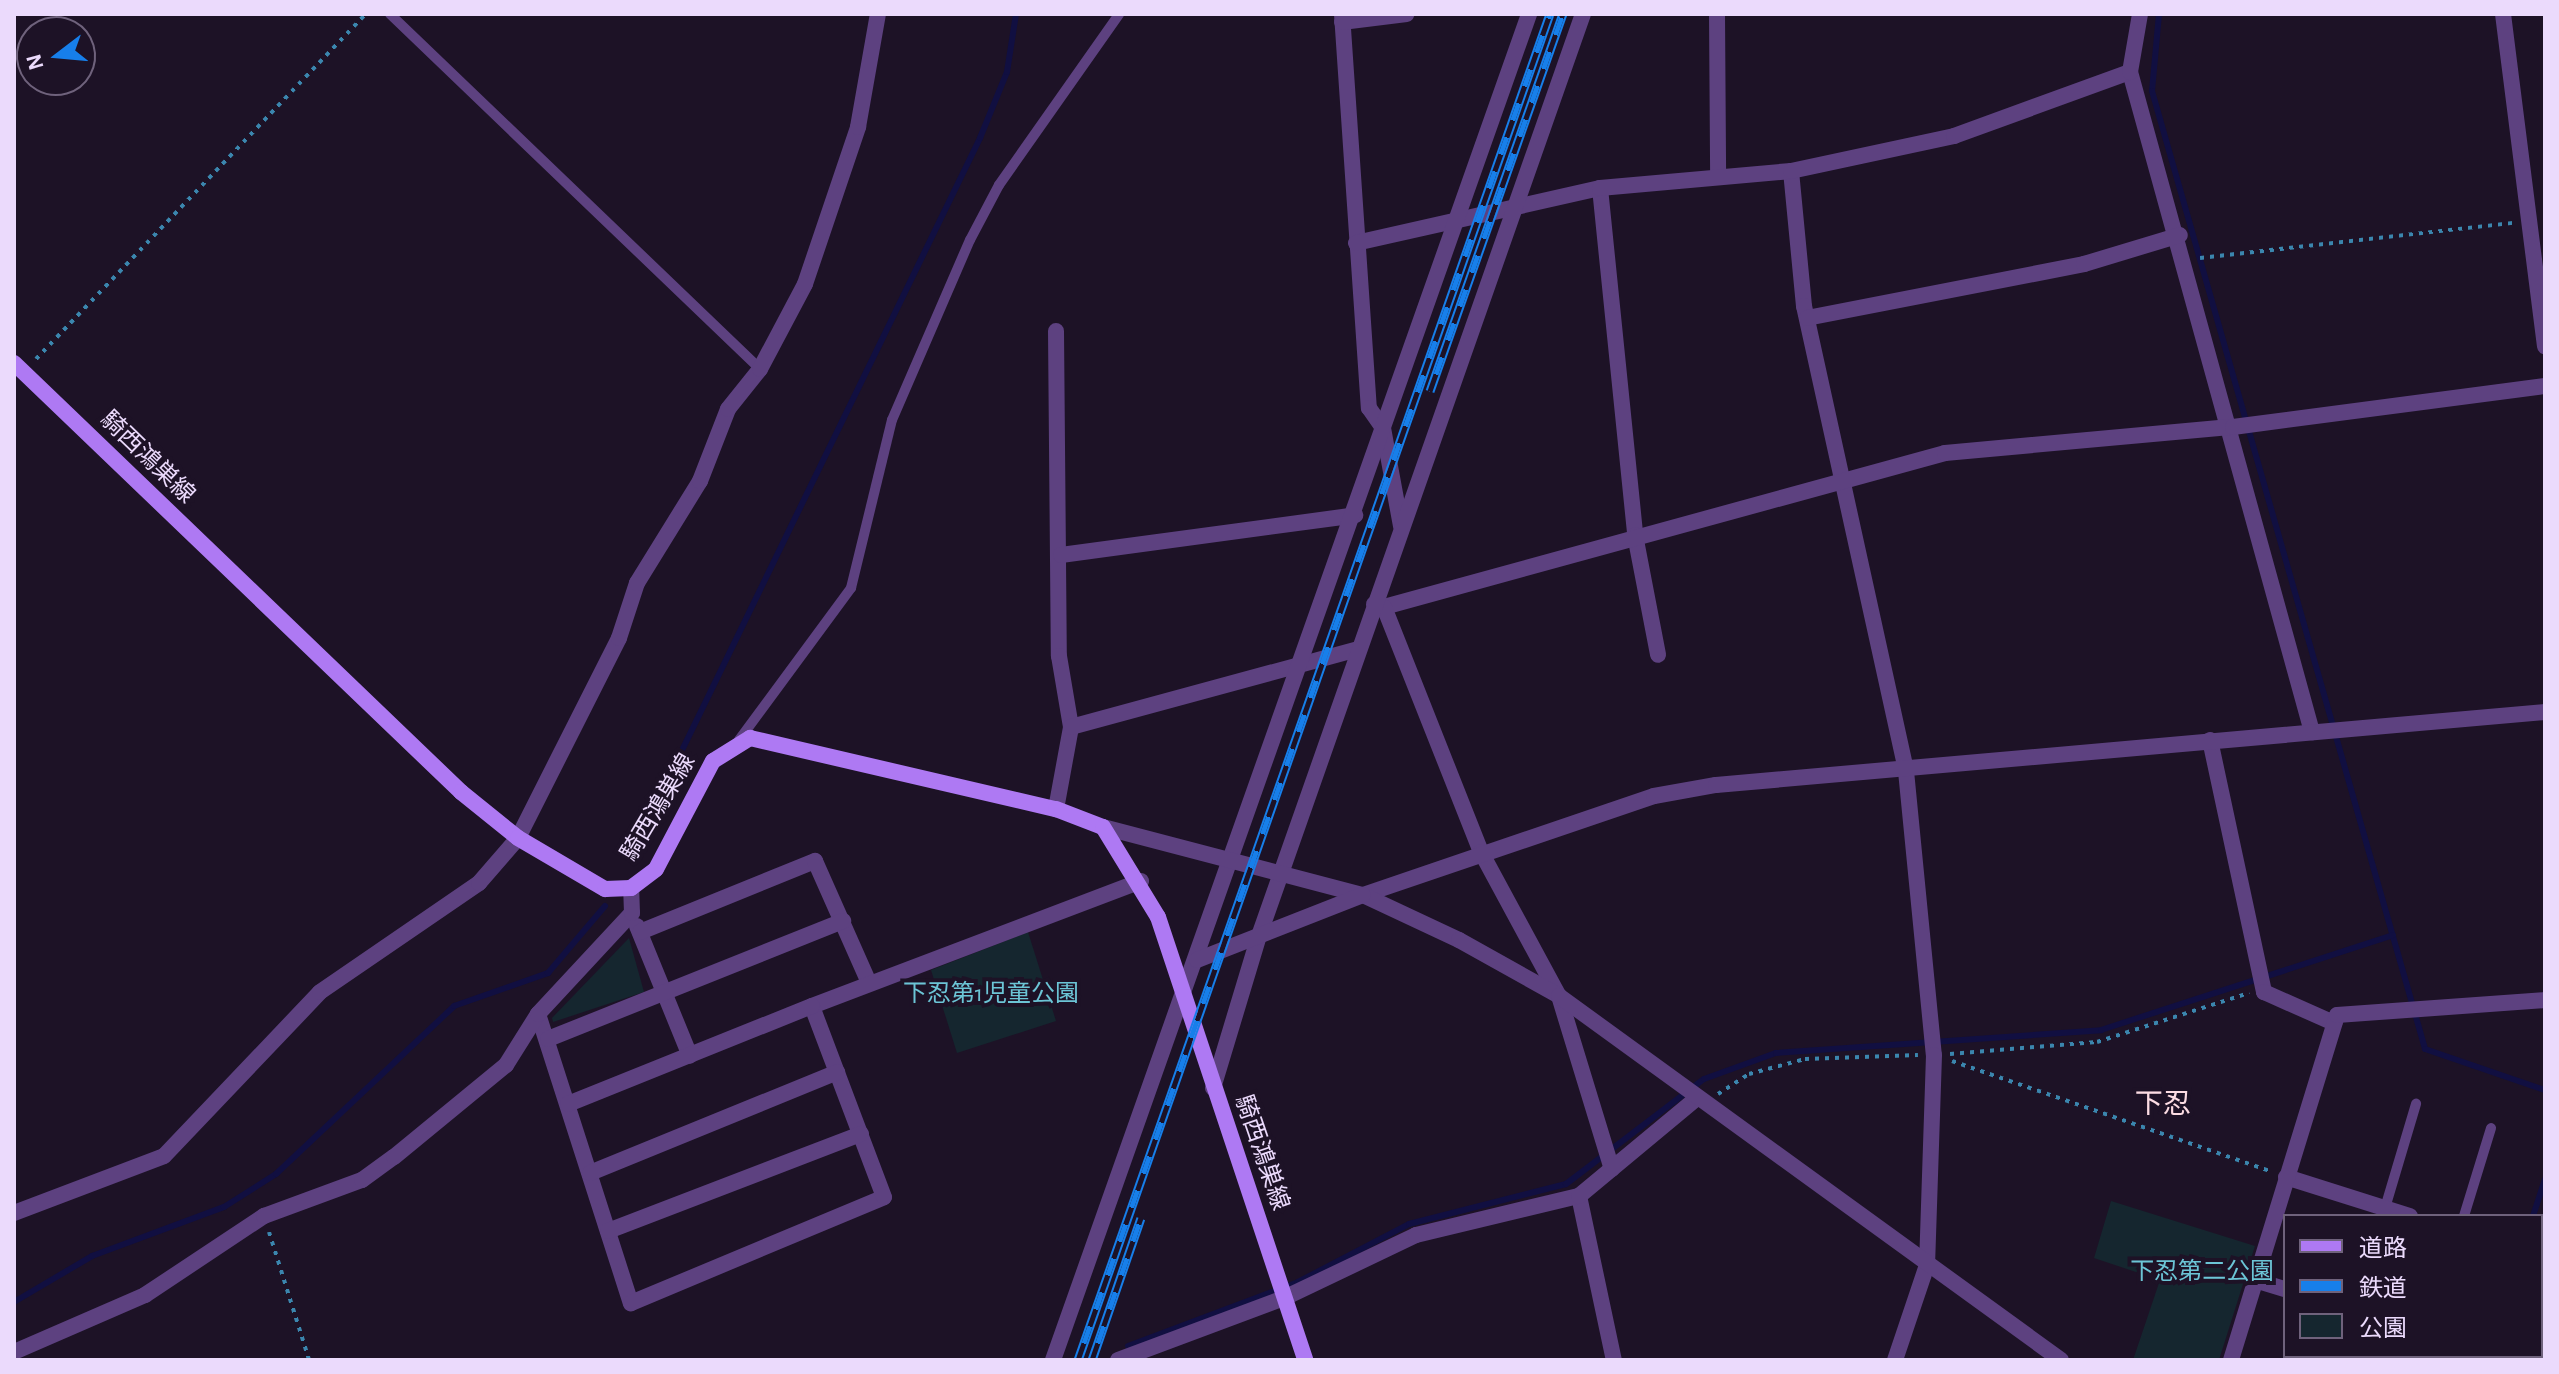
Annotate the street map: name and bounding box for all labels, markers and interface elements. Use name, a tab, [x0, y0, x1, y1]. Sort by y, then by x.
north arrow	[16, 16, 96, 96]
text: N	[22, 52, 48, 72]
street label: 騎西鴻巣線	[94, 406, 200, 510]
street label: 騎西鴻巣線	[616, 749, 702, 867]
park label: 下忍第1児童公園	[903, 981, 1079, 1009]
district label: 下忍	[2135, 1088, 2191, 1122]
street label: 騎西鴻巣線	[1228, 1092, 1294, 1214]
legend	[2283, 1214, 2543, 1358]
text: 道路	[2359, 1237, 2407, 1261]
park label: 下忍第二公園	[2130, 1259, 2274, 1287]
text: 鉄道	[2359, 1277, 2407, 1301]
text: 公園	[2359, 1317, 2407, 1341]

